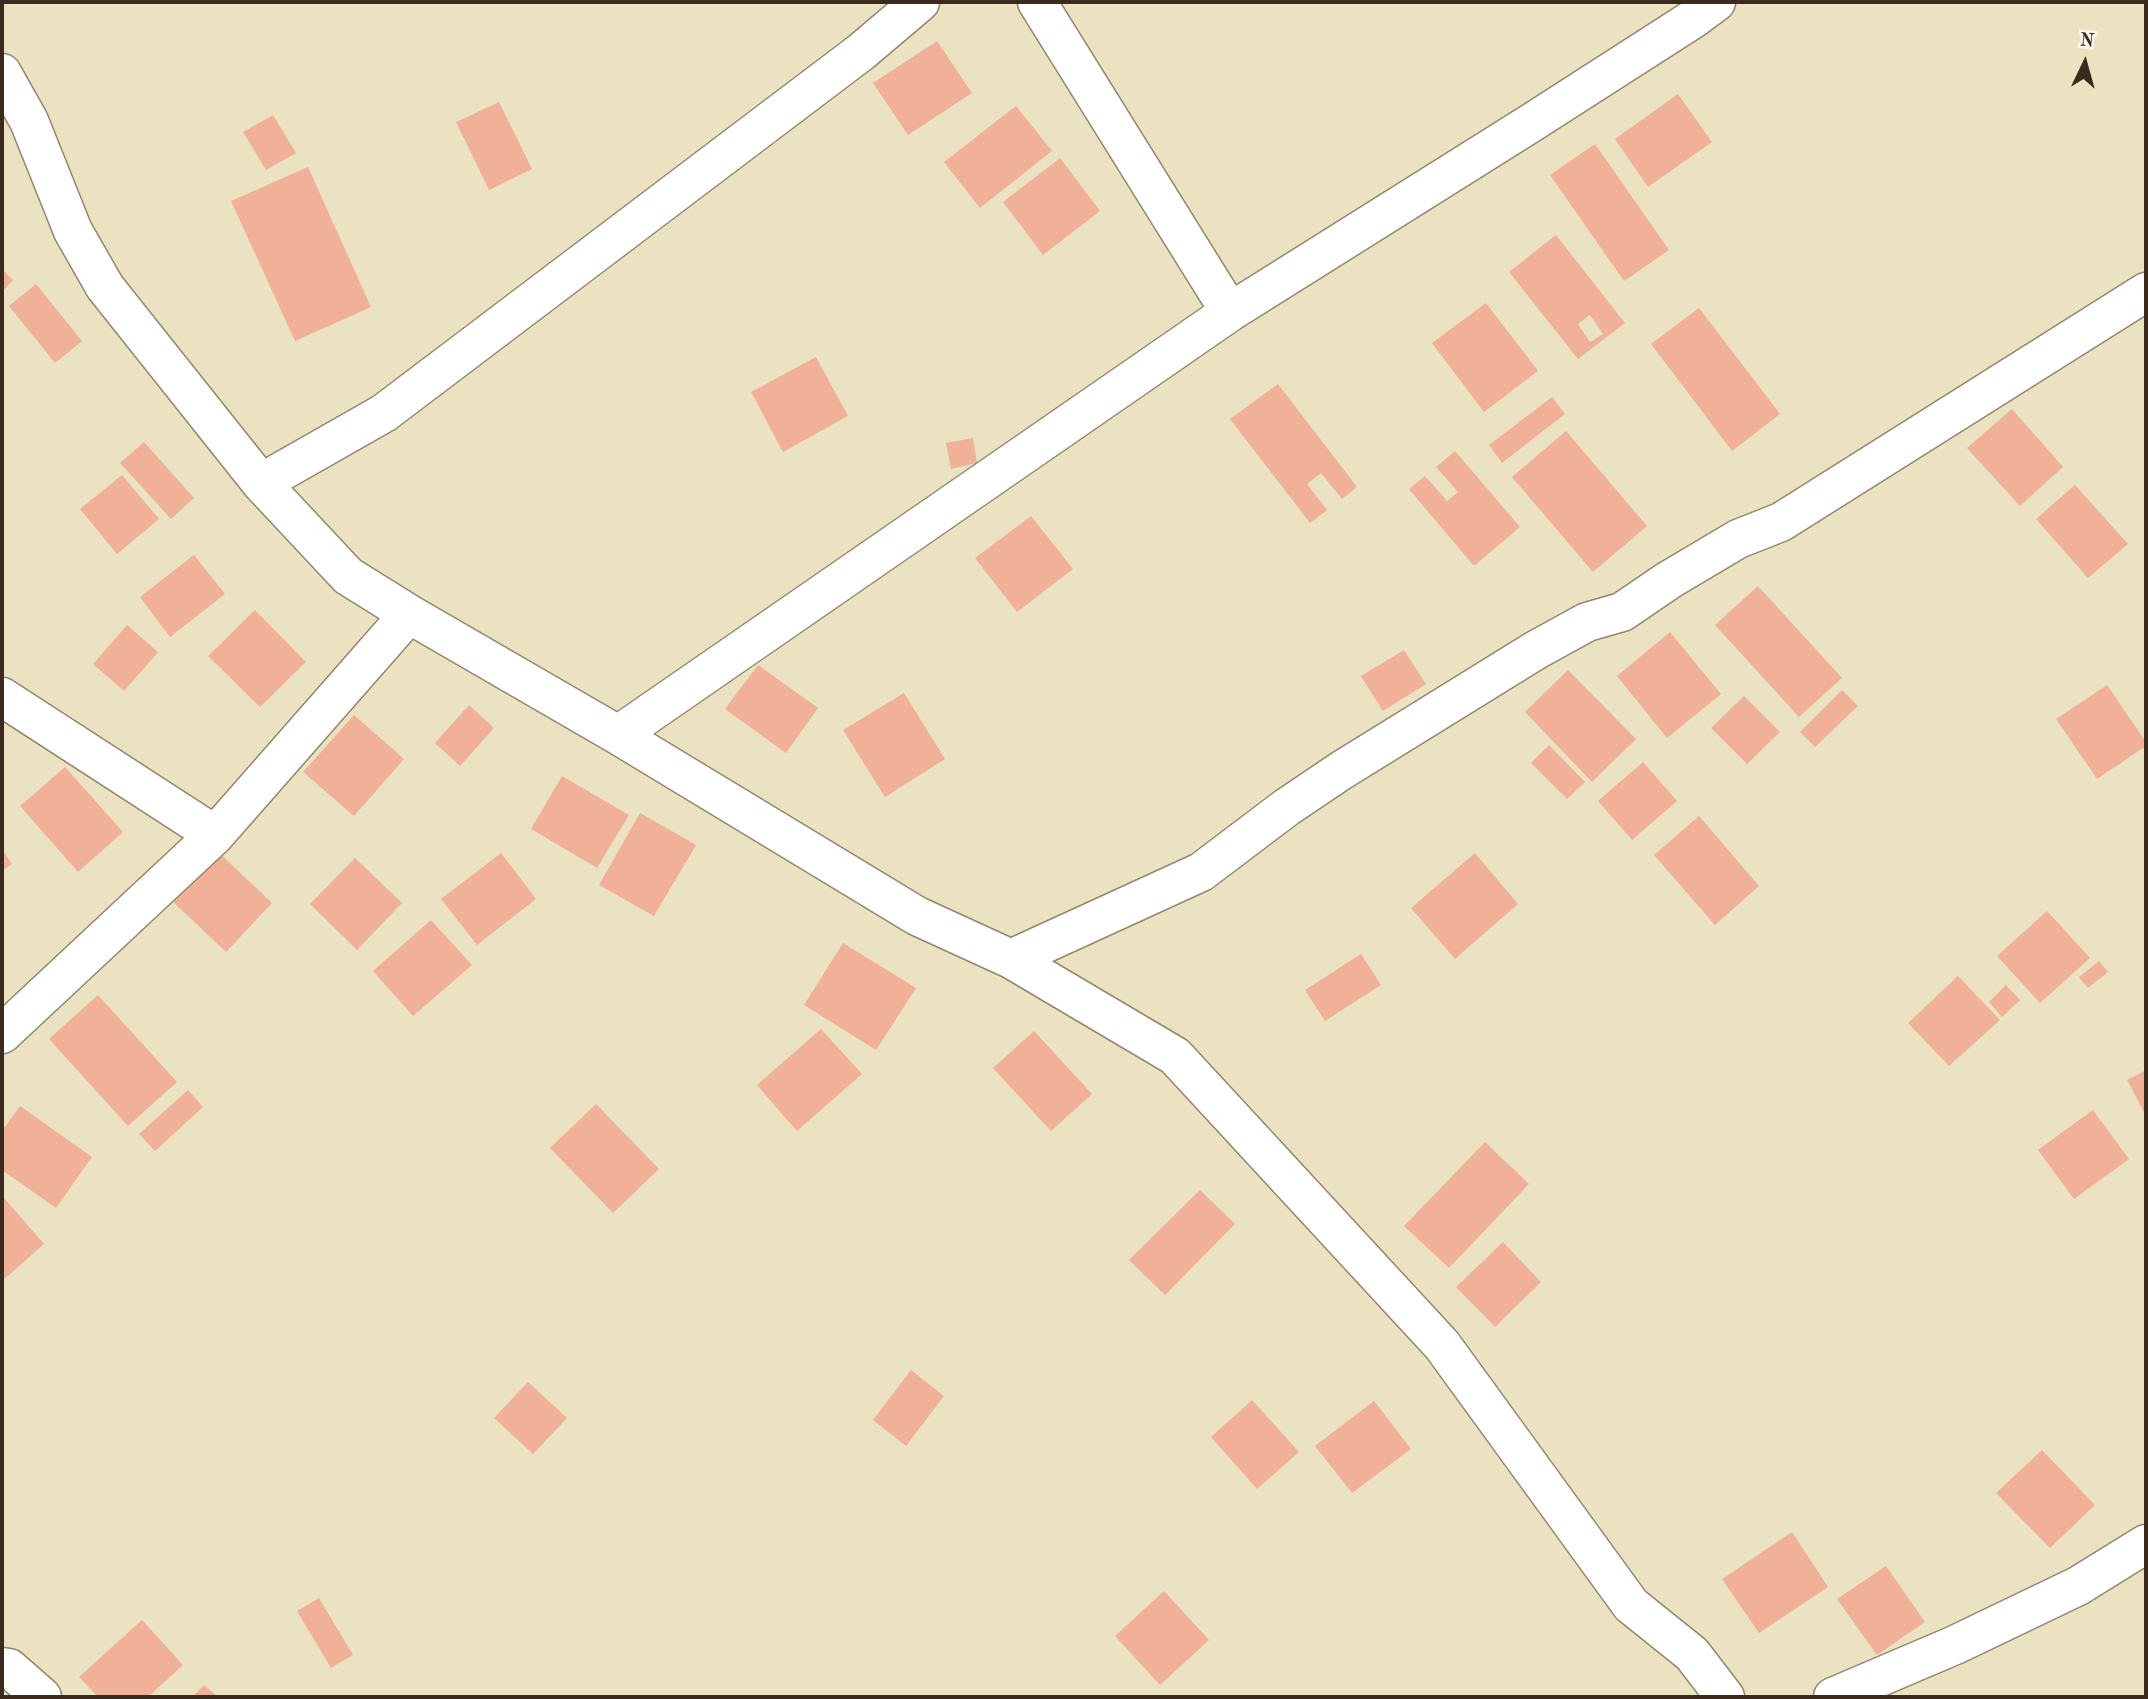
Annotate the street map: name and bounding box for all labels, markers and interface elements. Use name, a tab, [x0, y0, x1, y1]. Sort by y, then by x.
north arrow	[2050, 28, 2120, 98]
text: N	[2079, 31, 2095, 52]

